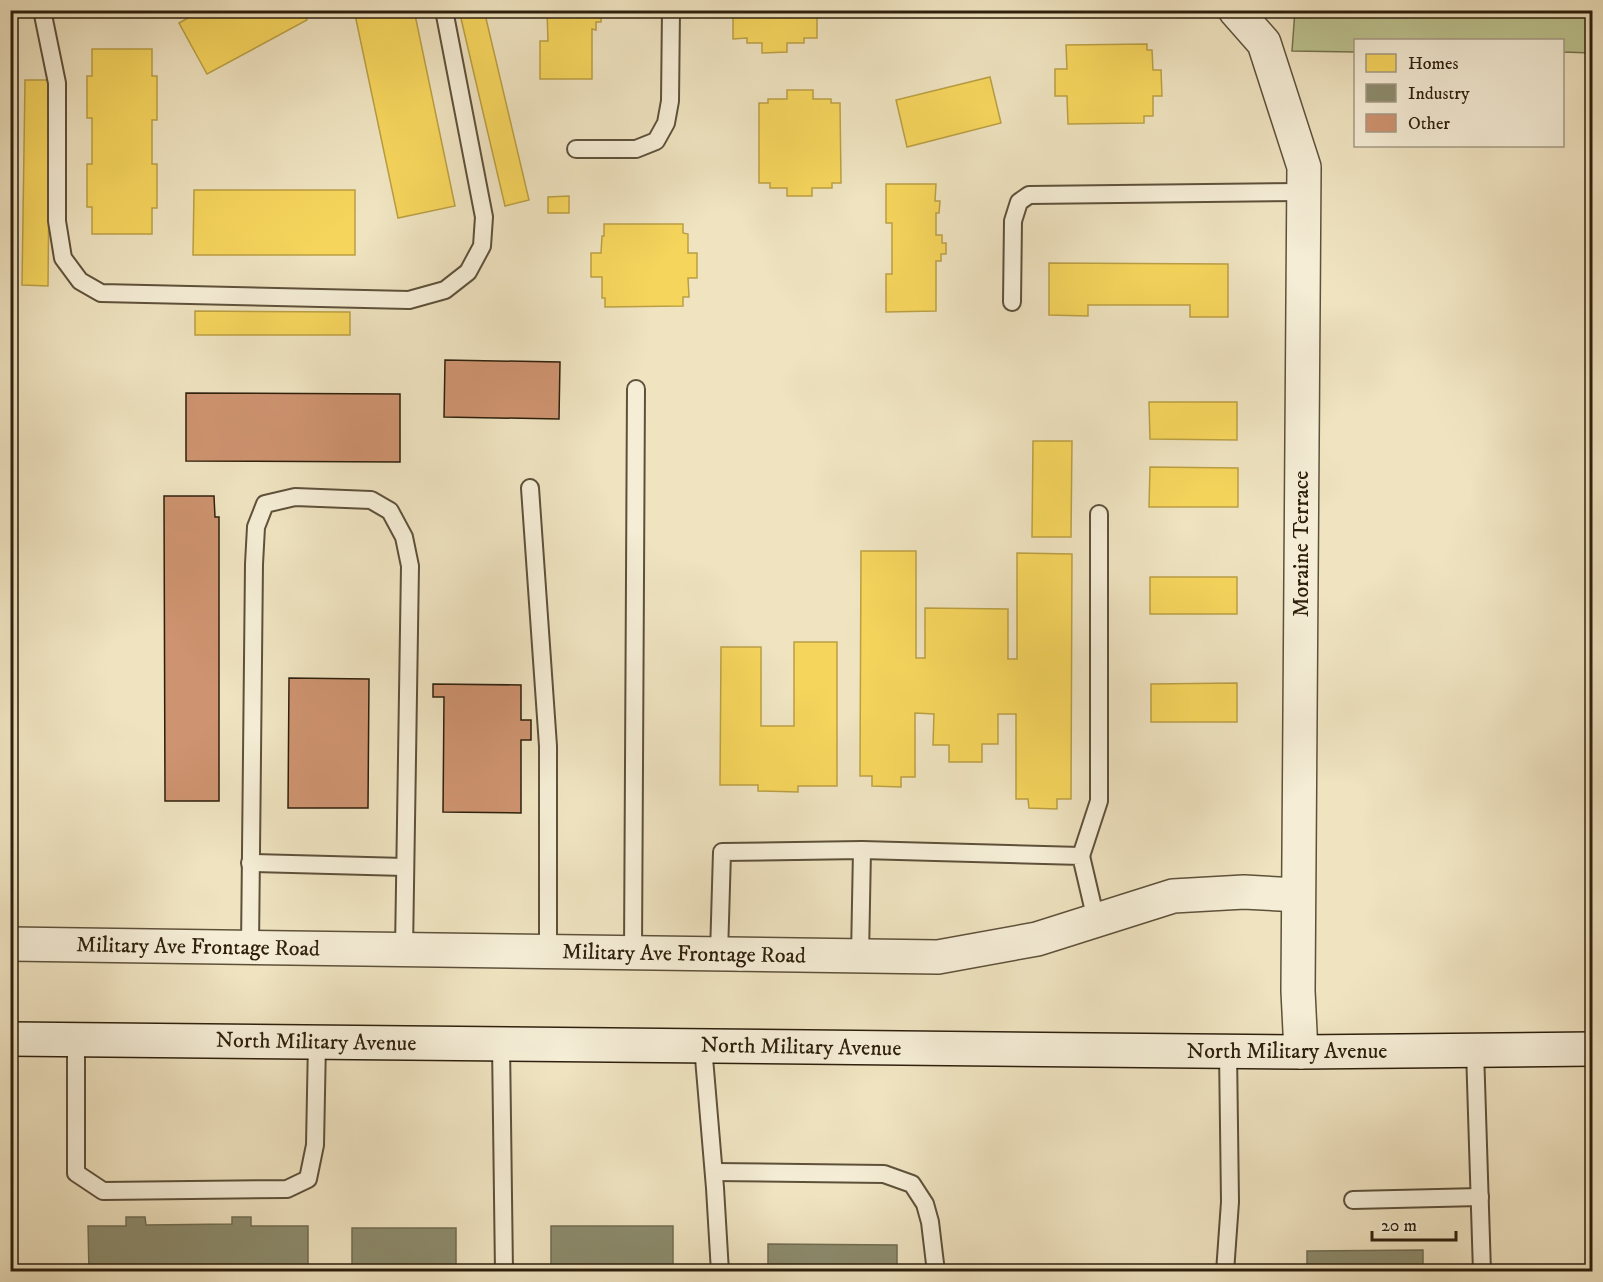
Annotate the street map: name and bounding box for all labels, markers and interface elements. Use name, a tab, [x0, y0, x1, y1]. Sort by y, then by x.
legend	[1354, 39, 1564, 147]
text: Homes	[1408, 53, 1459, 75]
text: Industry	[1408, 83, 1470, 105]
text: Other	[1408, 113, 1450, 135]
street label: Moraine Terrace	[1288, 471, 1315, 617]
street label: Military Ave Frontage Road	[76, 931, 320, 963]
street label: Military Ave Frontage Road	[562, 938, 806, 970]
street label: North Military Avenue	[215, 1027, 417, 1057]
street label: North Military Avenue	[700, 1032, 902, 1062]
street label: North Military Avenue	[1187, 1038, 1387, 1065]
scale bar	[1372, 1204, 1456, 1242]
text: 20 m	[1381, 1215, 1417, 1237]

